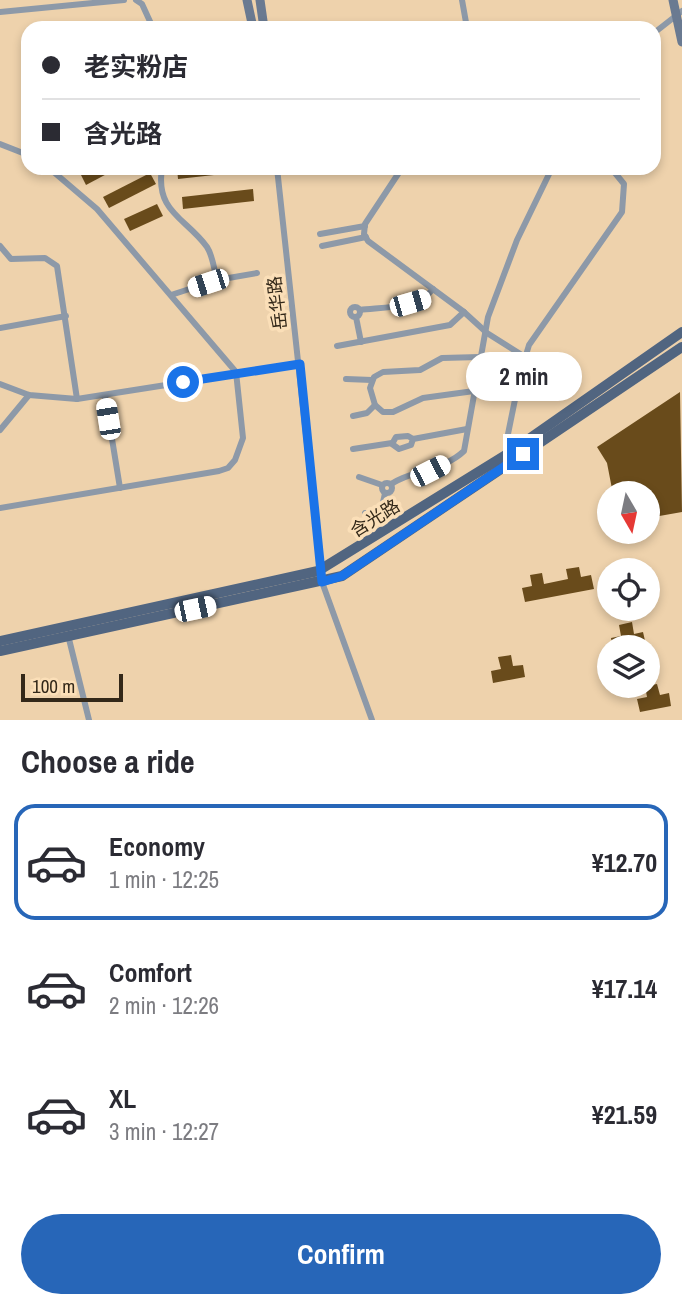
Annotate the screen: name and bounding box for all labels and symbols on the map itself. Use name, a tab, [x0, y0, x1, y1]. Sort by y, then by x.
car	[185, 267, 232, 299]
street label: 岳华路	[261, 275, 293, 331]
car	[387, 287, 434, 319]
callout: 2 min	[465, 352, 581, 402]
route start	[167, 366, 199, 398]
car	[95, 397, 122, 441]
route end	[507, 438, 539, 470]
car	[407, 452, 454, 490]
north arrow	[597, 481, 660, 544]
street label: 含光路	[345, 493, 405, 543]
car	[173, 594, 218, 624]
scale bar	[21, 671, 122, 703]

